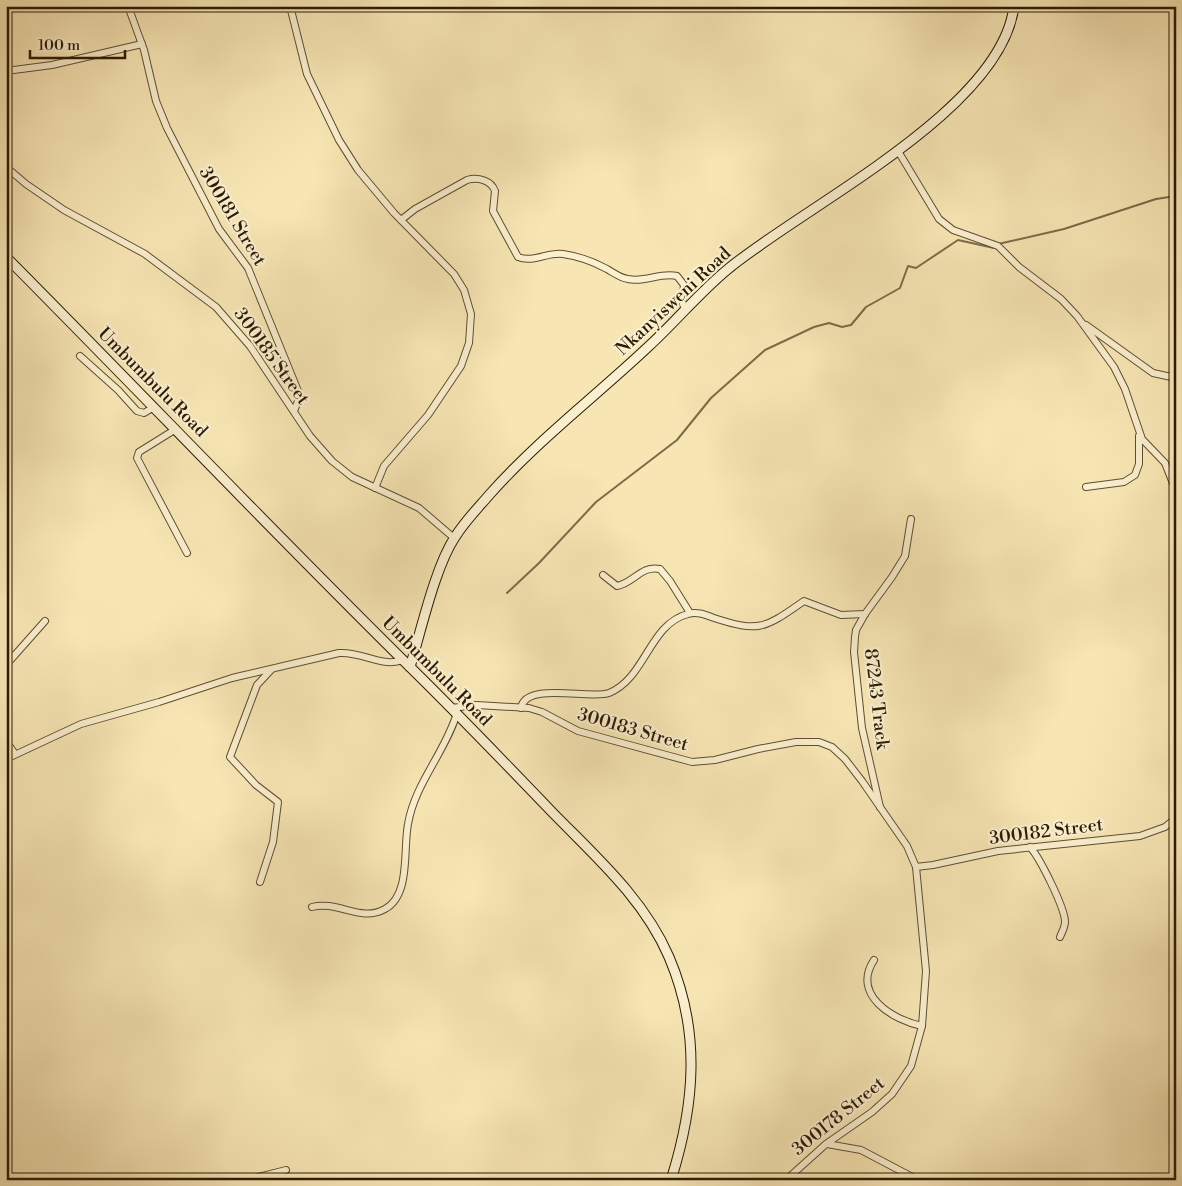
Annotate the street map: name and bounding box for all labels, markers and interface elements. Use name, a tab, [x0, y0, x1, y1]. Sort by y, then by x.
scale bar	[30, 28, 125, 60]
text: 100 m	[38, 36, 80, 55]
street label: 300181 Street	[194, 162, 272, 271]
street label: Nkanyisweni Road	[611, 241, 736, 361]
street label: 300185 Street	[229, 303, 315, 410]
street label: Umbumbulu Road	[93, 322, 213, 443]
street label: Umbumbulu Road	[377, 611, 497, 732]
street label: 87243 Track	[859, 647, 894, 752]
street label: 300183 Street	[575, 703, 692, 756]
street label: 300182 Street	[988, 813, 1105, 850]
street label: 300178 Street	[787, 1072, 890, 1161]

